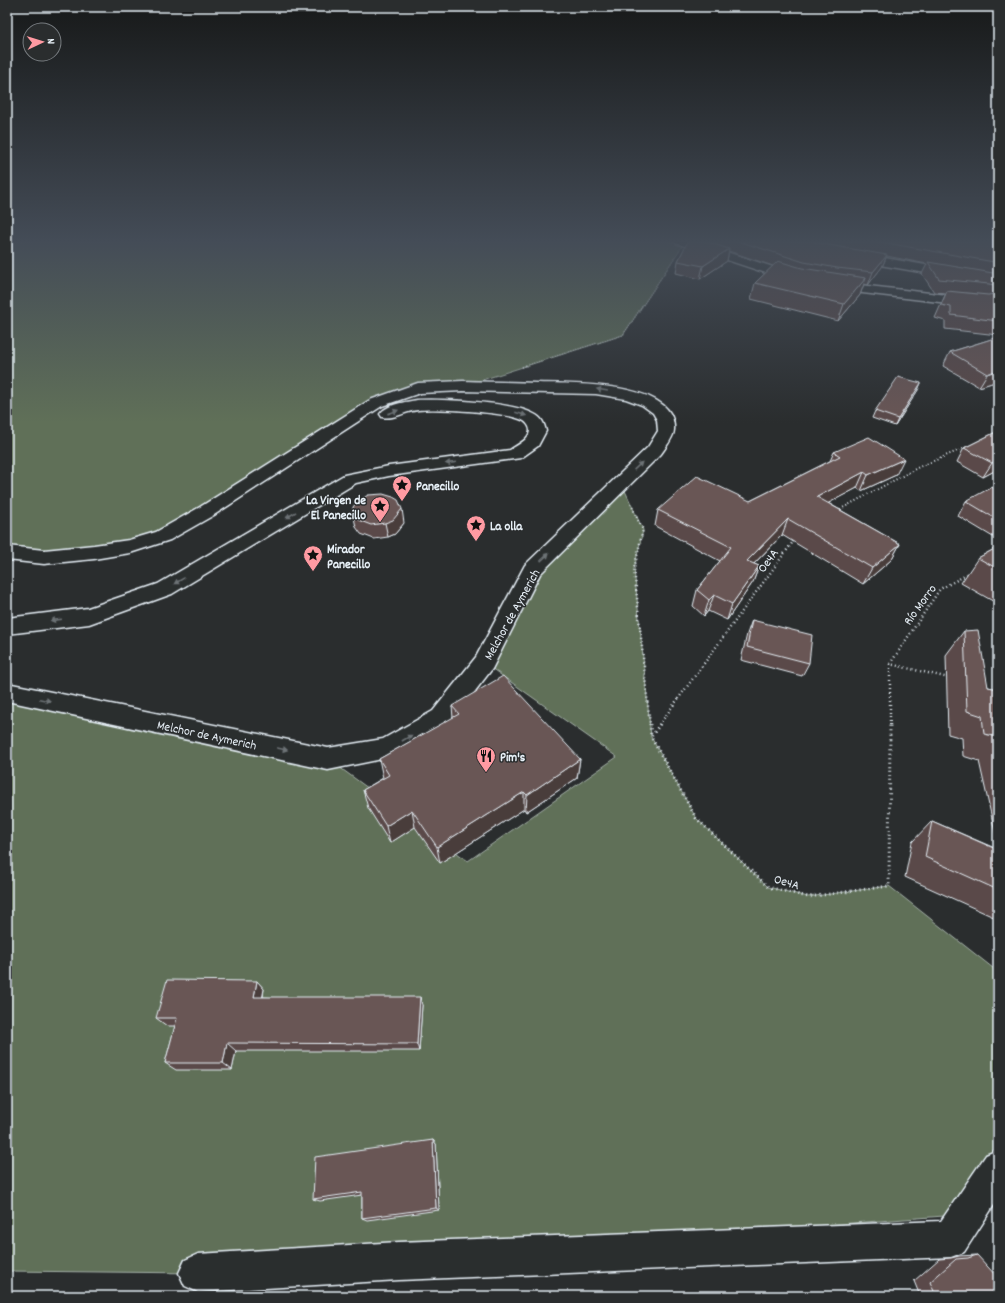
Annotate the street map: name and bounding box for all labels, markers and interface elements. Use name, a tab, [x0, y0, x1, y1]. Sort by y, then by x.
north arrow	[22, 22, 62, 62]
text: N	[42, 38, 58, 45]
one-way arrow	[596, 387, 608, 393]
one-way arrow	[388, 408, 400, 414]
one-way arrow	[516, 411, 528, 417]
one-way arrow	[445, 460, 457, 466]
one-way arrow	[633, 462, 642, 471]
place icon: Panecillo	[391, 474, 413, 502]
place label: Panecillo	[416, 478, 460, 497]
place label: La Virgen de El Panecillo	[306, 492, 366, 526]
place icon: La Virgen de El Panecillo	[369, 495, 391, 523]
one-way arrow	[285, 511, 297, 518]
place icon: La olla	[465, 514, 487, 542]
place label: La olla	[490, 518, 523, 537]
place label: Mirador Panecillo	[327, 541, 371, 575]
place icon: Mirador Panecillo	[302, 544, 324, 572]
street label: Oe4A	[754, 545, 784, 577]
one-way arrow	[540, 553, 550, 562]
street label: Melchor de Aymerich	[480, 566, 546, 664]
one-way arrow	[173, 578, 185, 585]
street label: Río Morro	[900, 581, 942, 630]
one-way arrow	[50, 617, 62, 623]
one-way arrow	[39, 697, 51, 703]
street label: Melchor de Aymerich	[155, 717, 258, 756]
one-way arrow	[401, 734, 413, 741]
restaurant icon: Pim's	[475, 745, 497, 773]
one-way arrow	[276, 747, 288, 753]
place label: Pim's	[500, 749, 526, 768]
street label: Oe4A	[771, 871, 801, 896]

